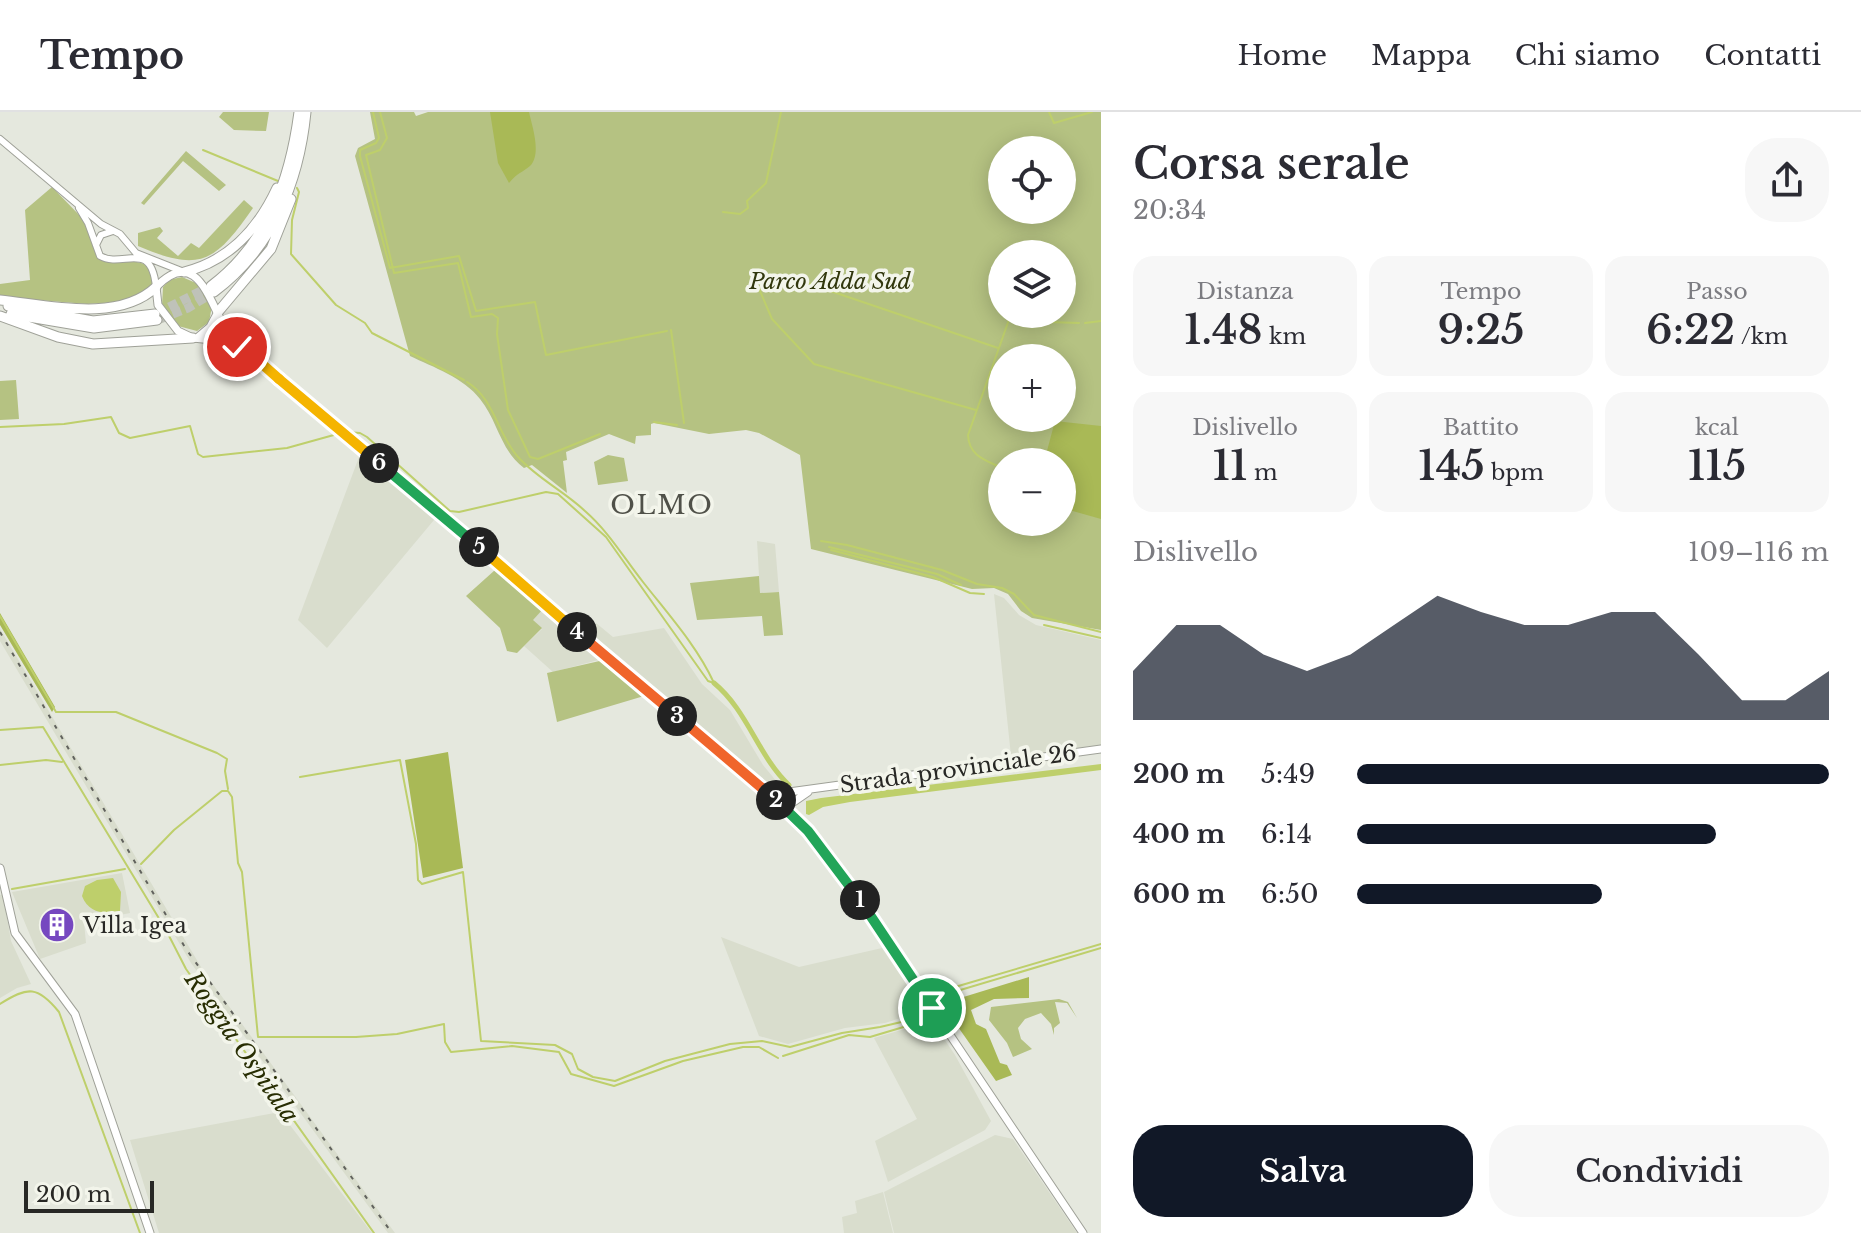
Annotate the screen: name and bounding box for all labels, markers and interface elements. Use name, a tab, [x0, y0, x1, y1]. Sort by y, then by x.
text: Tempo	[40, 32, 184, 79]
text: Home	[1238, 38, 1327, 73]
text: Mappa	[1371, 38, 1471, 73]
text: Chi siamo	[1515, 38, 1660, 73]
text: Contatti	[1704, 38, 1821, 73]
map controls	[988, 136, 1076, 536]
button: locate	[988, 136, 1076, 224]
text: Corsa serale	[1133, 136, 1410, 191]
button: share	[1745, 138, 1829, 222]
text: 20:34	[1133, 194, 1206, 226]
button: layers	[988, 240, 1076, 328]
park label: Parco Adda Sud	[748, 268, 912, 295]
text: Distanza	[1196, 278, 1294, 305]
text: Tempo	[1441, 278, 1521, 305]
text: Passo	[1686, 278, 1748, 305]
text: 1.48	[1184, 305, 1263, 355]
text: 9:25	[1438, 305, 1524, 355]
text: 6:22	[1646, 305, 1735, 355]
pin	[203, 313, 271, 381]
text: km	[1263, 323, 1306, 350]
text: /km	[1735, 323, 1788, 350]
icon: check	[215, 325, 259, 369]
button: +	[988, 344, 1076, 432]
text: Dislivello	[1192, 414, 1298, 441]
text: Battito	[1443, 414, 1519, 441]
text: kcal	[1695, 414, 1739, 441]
text: 11	[1212, 441, 1248, 491]
text: 145	[1418, 441, 1485, 491]
text: 115	[1688, 441, 1746, 491]
pin: 6	[359, 443, 399, 483]
button: −	[988, 448, 1076, 536]
text: 6	[372, 449, 386, 476]
text: m	[1248, 459, 1278, 486]
text: bpm	[1485, 459, 1544, 486]
district label: OLMO	[610, 489, 714, 521]
pin: 5	[459, 527, 499, 567]
text: 5	[472, 533, 486, 560]
text: Dislivello	[1133, 536, 1258, 568]
text: 109–116 m	[1688, 536, 1829, 568]
pin: 4	[557, 612, 597, 652]
text: 4	[570, 618, 584, 645]
pin: 3	[657, 696, 697, 736]
text: 3	[670, 702, 684, 729]
street label: Strada provinciale 26	[838, 739, 1078, 799]
text: 200 m	[1133, 758, 1225, 790]
text: 5:49	[1261, 758, 1315, 790]
pin: 2	[756, 780, 796, 820]
text: 2	[769, 786, 783, 813]
text: 400 m	[1133, 818, 1225, 850]
text: 6:14	[1261, 818, 1312, 850]
text: 600 m	[1133, 878, 1225, 910]
text: 6:50	[1261, 878, 1318, 910]
pin: 1	[840, 880, 880, 920]
text: 1	[855, 886, 865, 913]
building icon: Villa Igea	[38, 906, 76, 944]
place label: Villa Igea	[82, 912, 187, 939]
water label: Roggia Ospitala	[178, 965, 305, 1128]
pin	[898, 974, 966, 1042]
icon: arrive	[910, 986, 954, 1030]
button: Salva	[1133, 1125, 1473, 1217]
button: Condividi	[1489, 1125, 1829, 1217]
scale bar	[24, 1177, 154, 1213]
text: 200 m	[36, 1181, 111, 1208]

